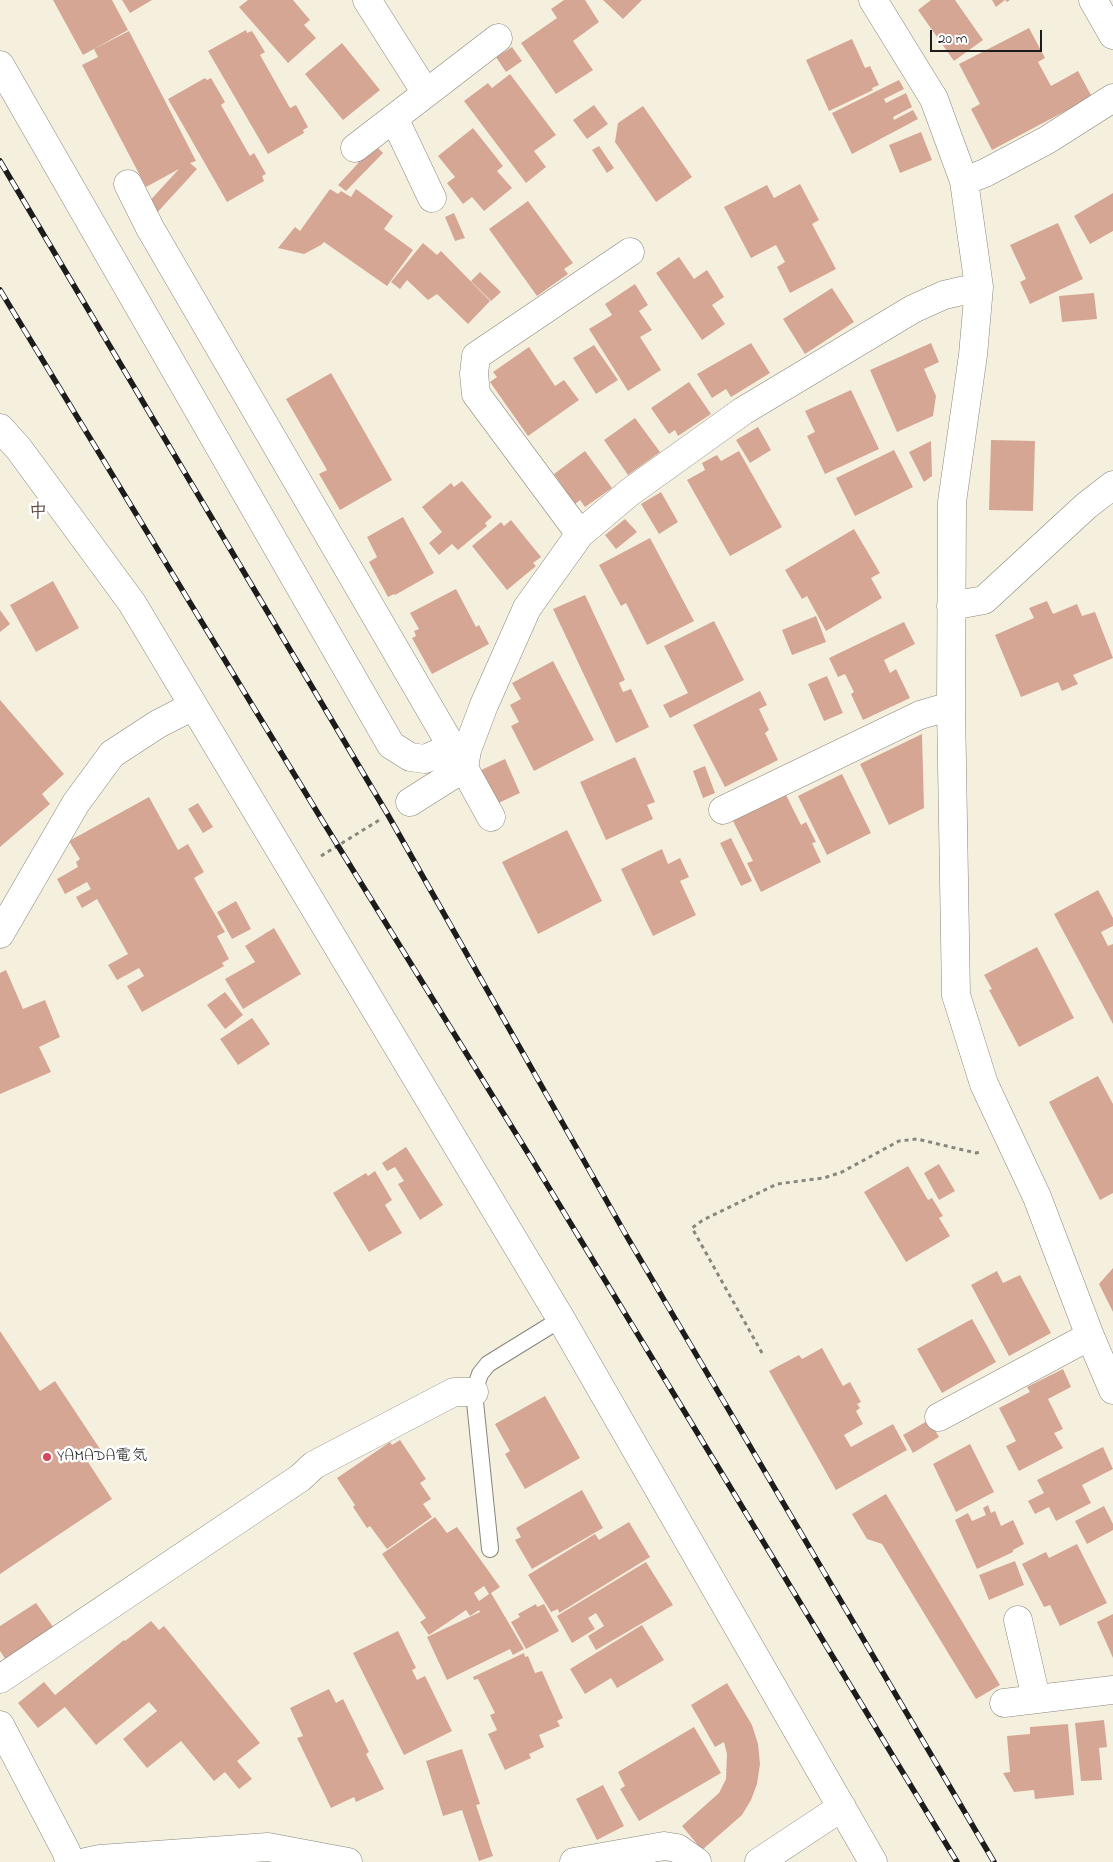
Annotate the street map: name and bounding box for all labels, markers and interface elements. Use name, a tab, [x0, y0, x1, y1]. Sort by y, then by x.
scale bar	[933, 20, 1046, 52]
text: 20 m	[938, 28, 967, 50]
district label: 中	[29, 503, 47, 525]
place label: YAMADA電気	[57, 1447, 147, 1467]
marker: YAMADA電気	[41, 1451, 53, 1463]

